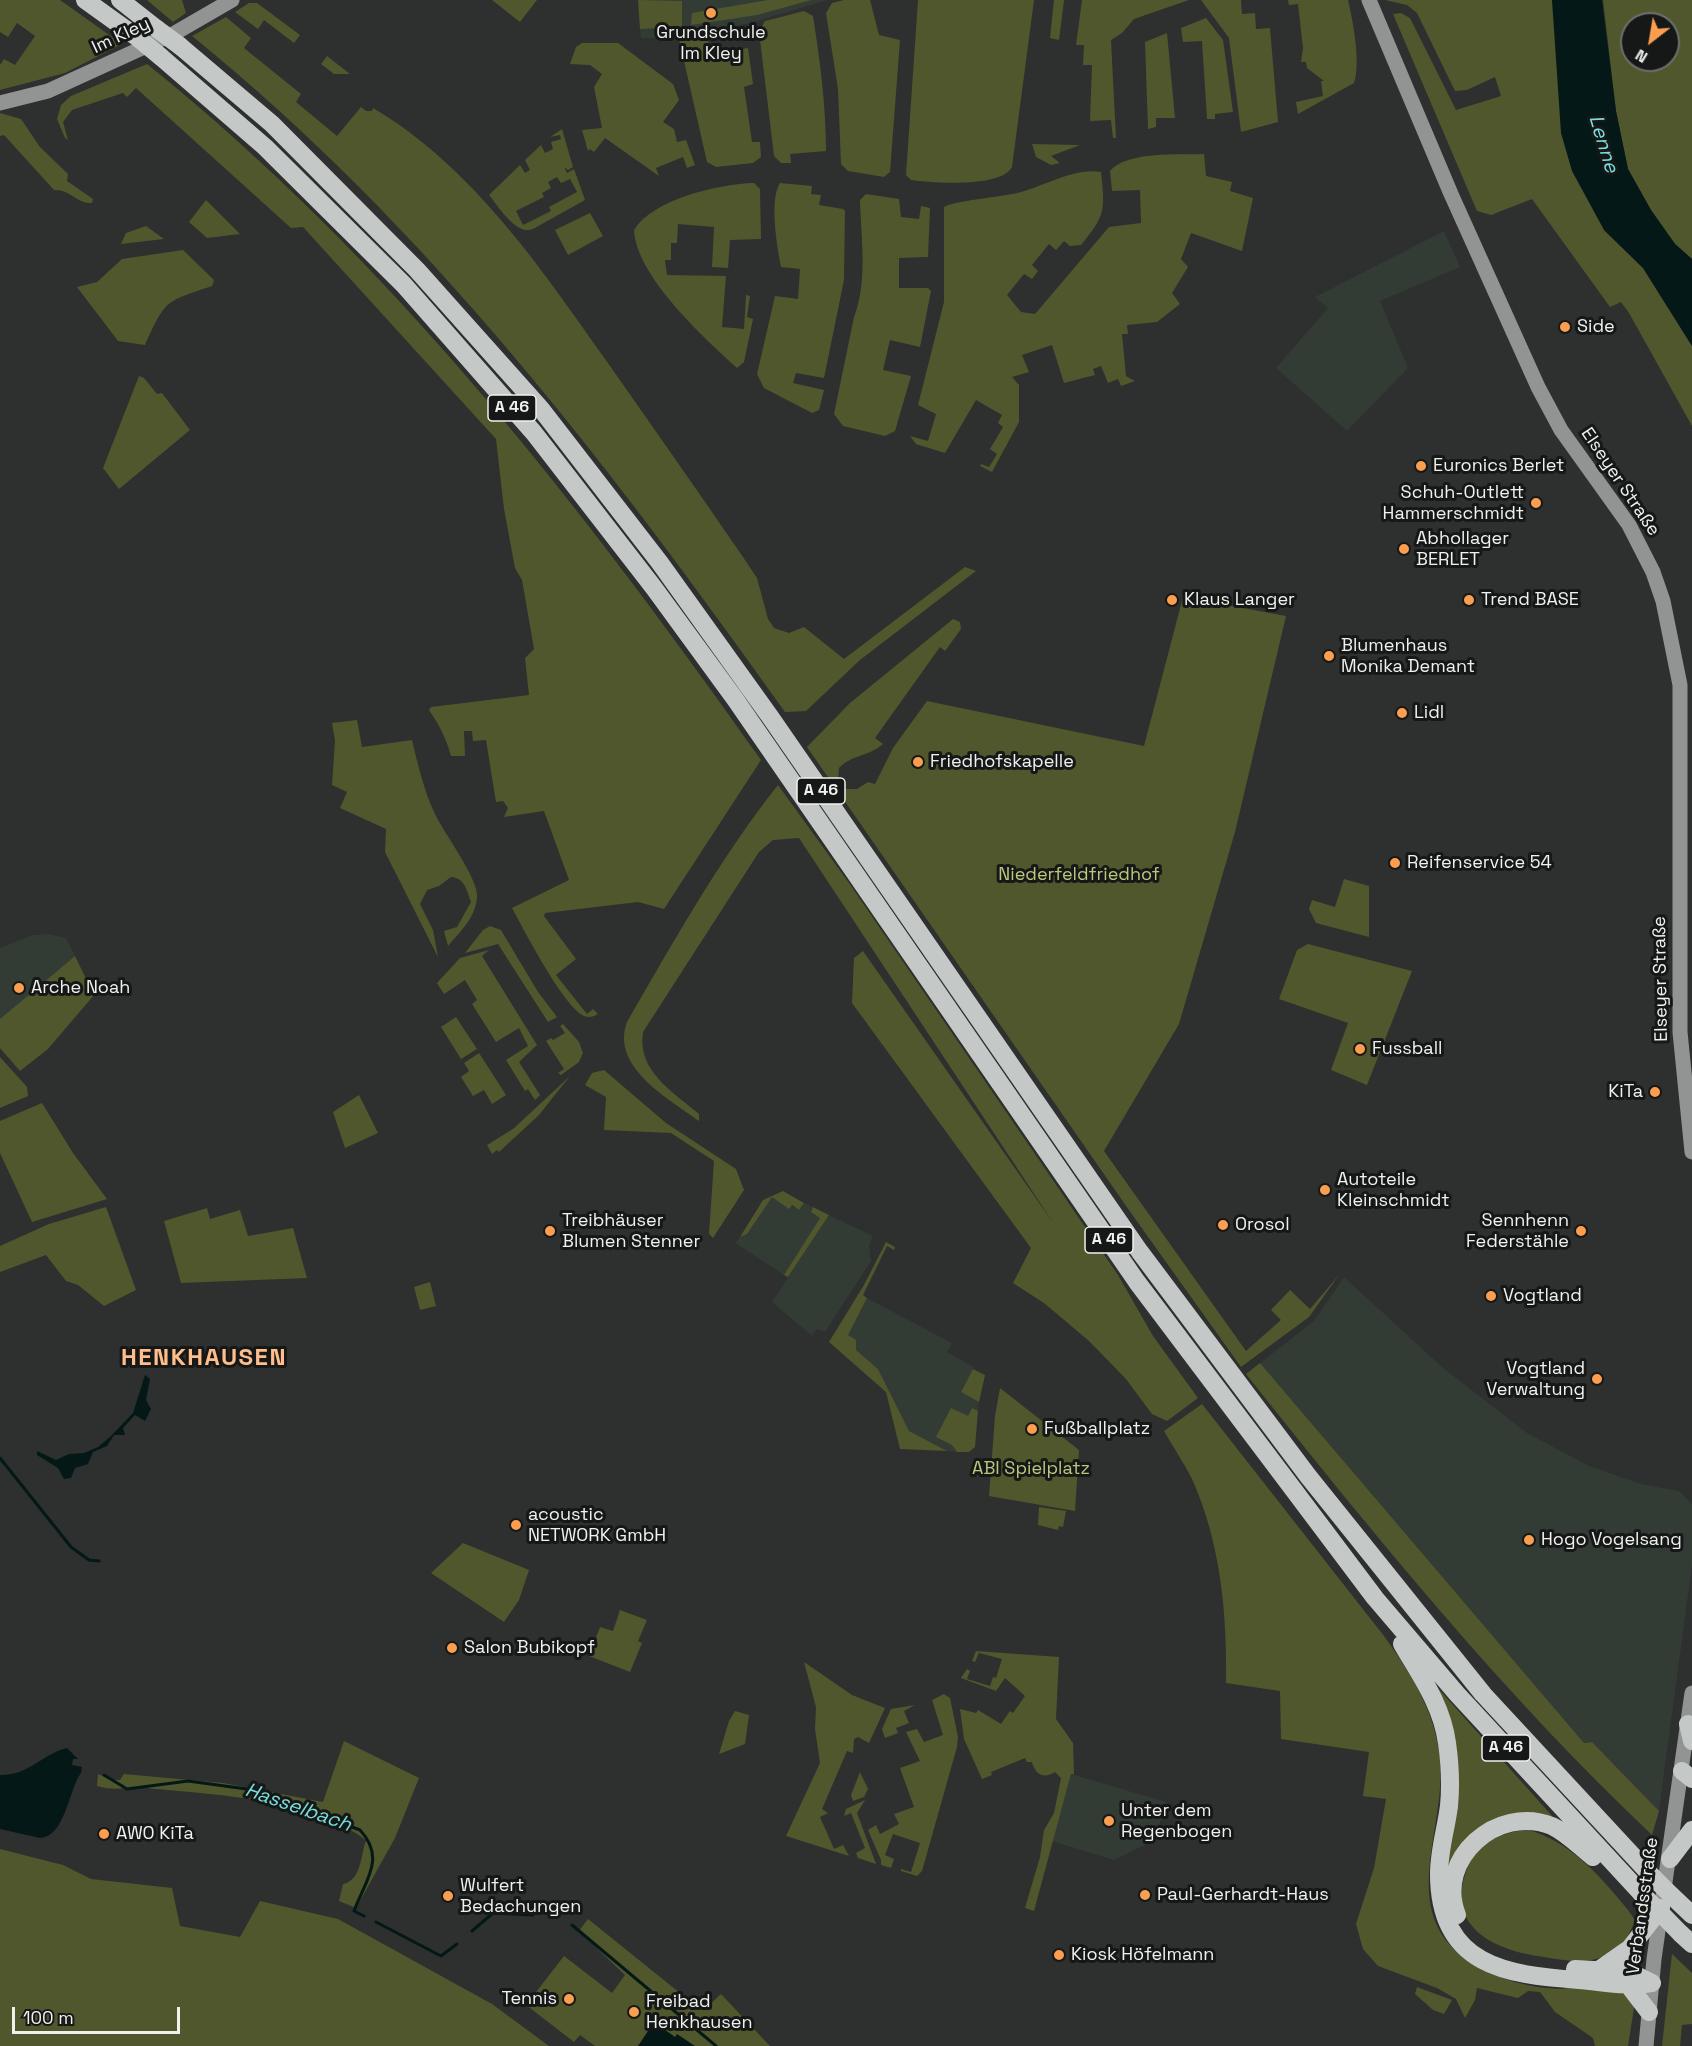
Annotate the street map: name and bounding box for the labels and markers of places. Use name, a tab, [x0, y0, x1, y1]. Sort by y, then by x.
marker: Grundschule Im Kley	[704, 6, 718, 20]
place label: Grundschule Im Kley	[656, 22, 766, 64]
place label: Side	[1577, 316, 1615, 338]
marker: Side	[1558, 320, 1572, 334]
place label: Euronics Berlet	[1433, 455, 1564, 477]
marker: Euronics Berlet	[1414, 459, 1428, 473]
place label: Schuh-Outlett Hammerschmidt	[1383, 482, 1524, 524]
marker: Schuh-Outlett Hammerschmidt	[1529, 496, 1543, 510]
place label: Abhollager BERLET	[1416, 528, 1509, 570]
marker: Abhollager BERLET	[1397, 542, 1411, 556]
place label: Klaus Langer	[1184, 589, 1295, 611]
place label: Trend BASE	[1481, 589, 1579, 611]
marker: Klaus Langer	[1165, 593, 1179, 607]
marker: Trend BASE	[1462, 593, 1476, 607]
place label: Blumenhaus Monika Demant	[1341, 635, 1475, 678]
marker: Blumenhaus Monika Demant	[1322, 649, 1336, 663]
place label: Lidl	[1414, 702, 1444, 724]
marker: Lidl	[1395, 706, 1409, 720]
place label: Friedhofskapelle	[930, 751, 1074, 773]
marker: Friedhofskapelle	[911, 755, 925, 769]
place label: Reifenservice 54	[1407, 852, 1552, 874]
marker: Reifenservice 54	[1388, 856, 1402, 870]
place label: Arche Noah	[31, 977, 130, 999]
marker: Arche Noah	[12, 981, 26, 995]
place label: Fussball	[1372, 1038, 1442, 1060]
marker: Fussball	[1353, 1042, 1367, 1056]
place label: KiTa	[1608, 1081, 1643, 1103]
marker: KiTa	[1648, 1085, 1662, 1099]
place label: Autoteile Kleinschmidt	[1337, 1169, 1450, 1212]
marker: Autoteile Kleinschmidt	[1318, 1183, 1332, 1197]
place label: Treibhäuser Blumen Stenner	[562, 1210, 700, 1252]
place label: Sennhenn Federstähle	[1466, 1210, 1569, 1252]
place label: Orosol	[1235, 1214, 1290, 1236]
marker: Orosol	[1216, 1218, 1230, 1232]
marker: Treibhäuser Blumen Stenner	[543, 1224, 557, 1238]
marker: Sennhenn Federstähle	[1574, 1224, 1588, 1238]
place label: Vogtland	[1503, 1285, 1582, 1307]
marker: Vogtland	[1484, 1289, 1498, 1303]
place label: Vogtland Verwaltung	[1486, 1358, 1585, 1400]
marker: Vogtland Verwaltung	[1590, 1372, 1604, 1386]
place label: Fußballplatz	[1044, 1418, 1150, 1440]
marker: Fußballplatz	[1025, 1422, 1039, 1436]
place label: acoustic NETWORK GmbH	[528, 1504, 666, 1546]
marker: acoustic NETWORK GmbH	[509, 1518, 523, 1532]
place label: Hogo Vogelsang	[1541, 1529, 1682, 1551]
marker: Hogo Vogelsang	[1522, 1533, 1536, 1547]
place label: Salon Bubikopf	[464, 1637, 595, 1659]
marker: Salon Bubikopf	[445, 1641, 459, 1655]
place label: Unter dem Regenbogen	[1121, 1800, 1232, 1842]
marker: Unter dem Regenbogen	[1102, 1814, 1116, 1828]
place label: AWO KiTa	[116, 1823, 194, 1845]
marker: AWO KiTa	[97, 1827, 111, 1841]
place label: Wulfert Bedachungen	[460, 1875, 581, 1918]
place label: Paul-Gerhardt-Haus	[1157, 1884, 1329, 1906]
marker: Paul-Gerhardt-Haus	[1138, 1888, 1152, 1902]
marker: Wulfert Bedachungen	[441, 1889, 455, 1903]
place label: Kiosk Höfelmann	[1071, 1944, 1214, 1966]
marker: Kiosk Höfelmann	[1052, 1948, 1066, 1962]
place label: Tennis	[502, 1988, 557, 2010]
place label: Freibad Henkhausen	[646, 1991, 753, 2034]
marker: Tennis	[562, 1992, 576, 2006]
marker: Freibad Henkhausen	[627, 2005, 641, 2019]

